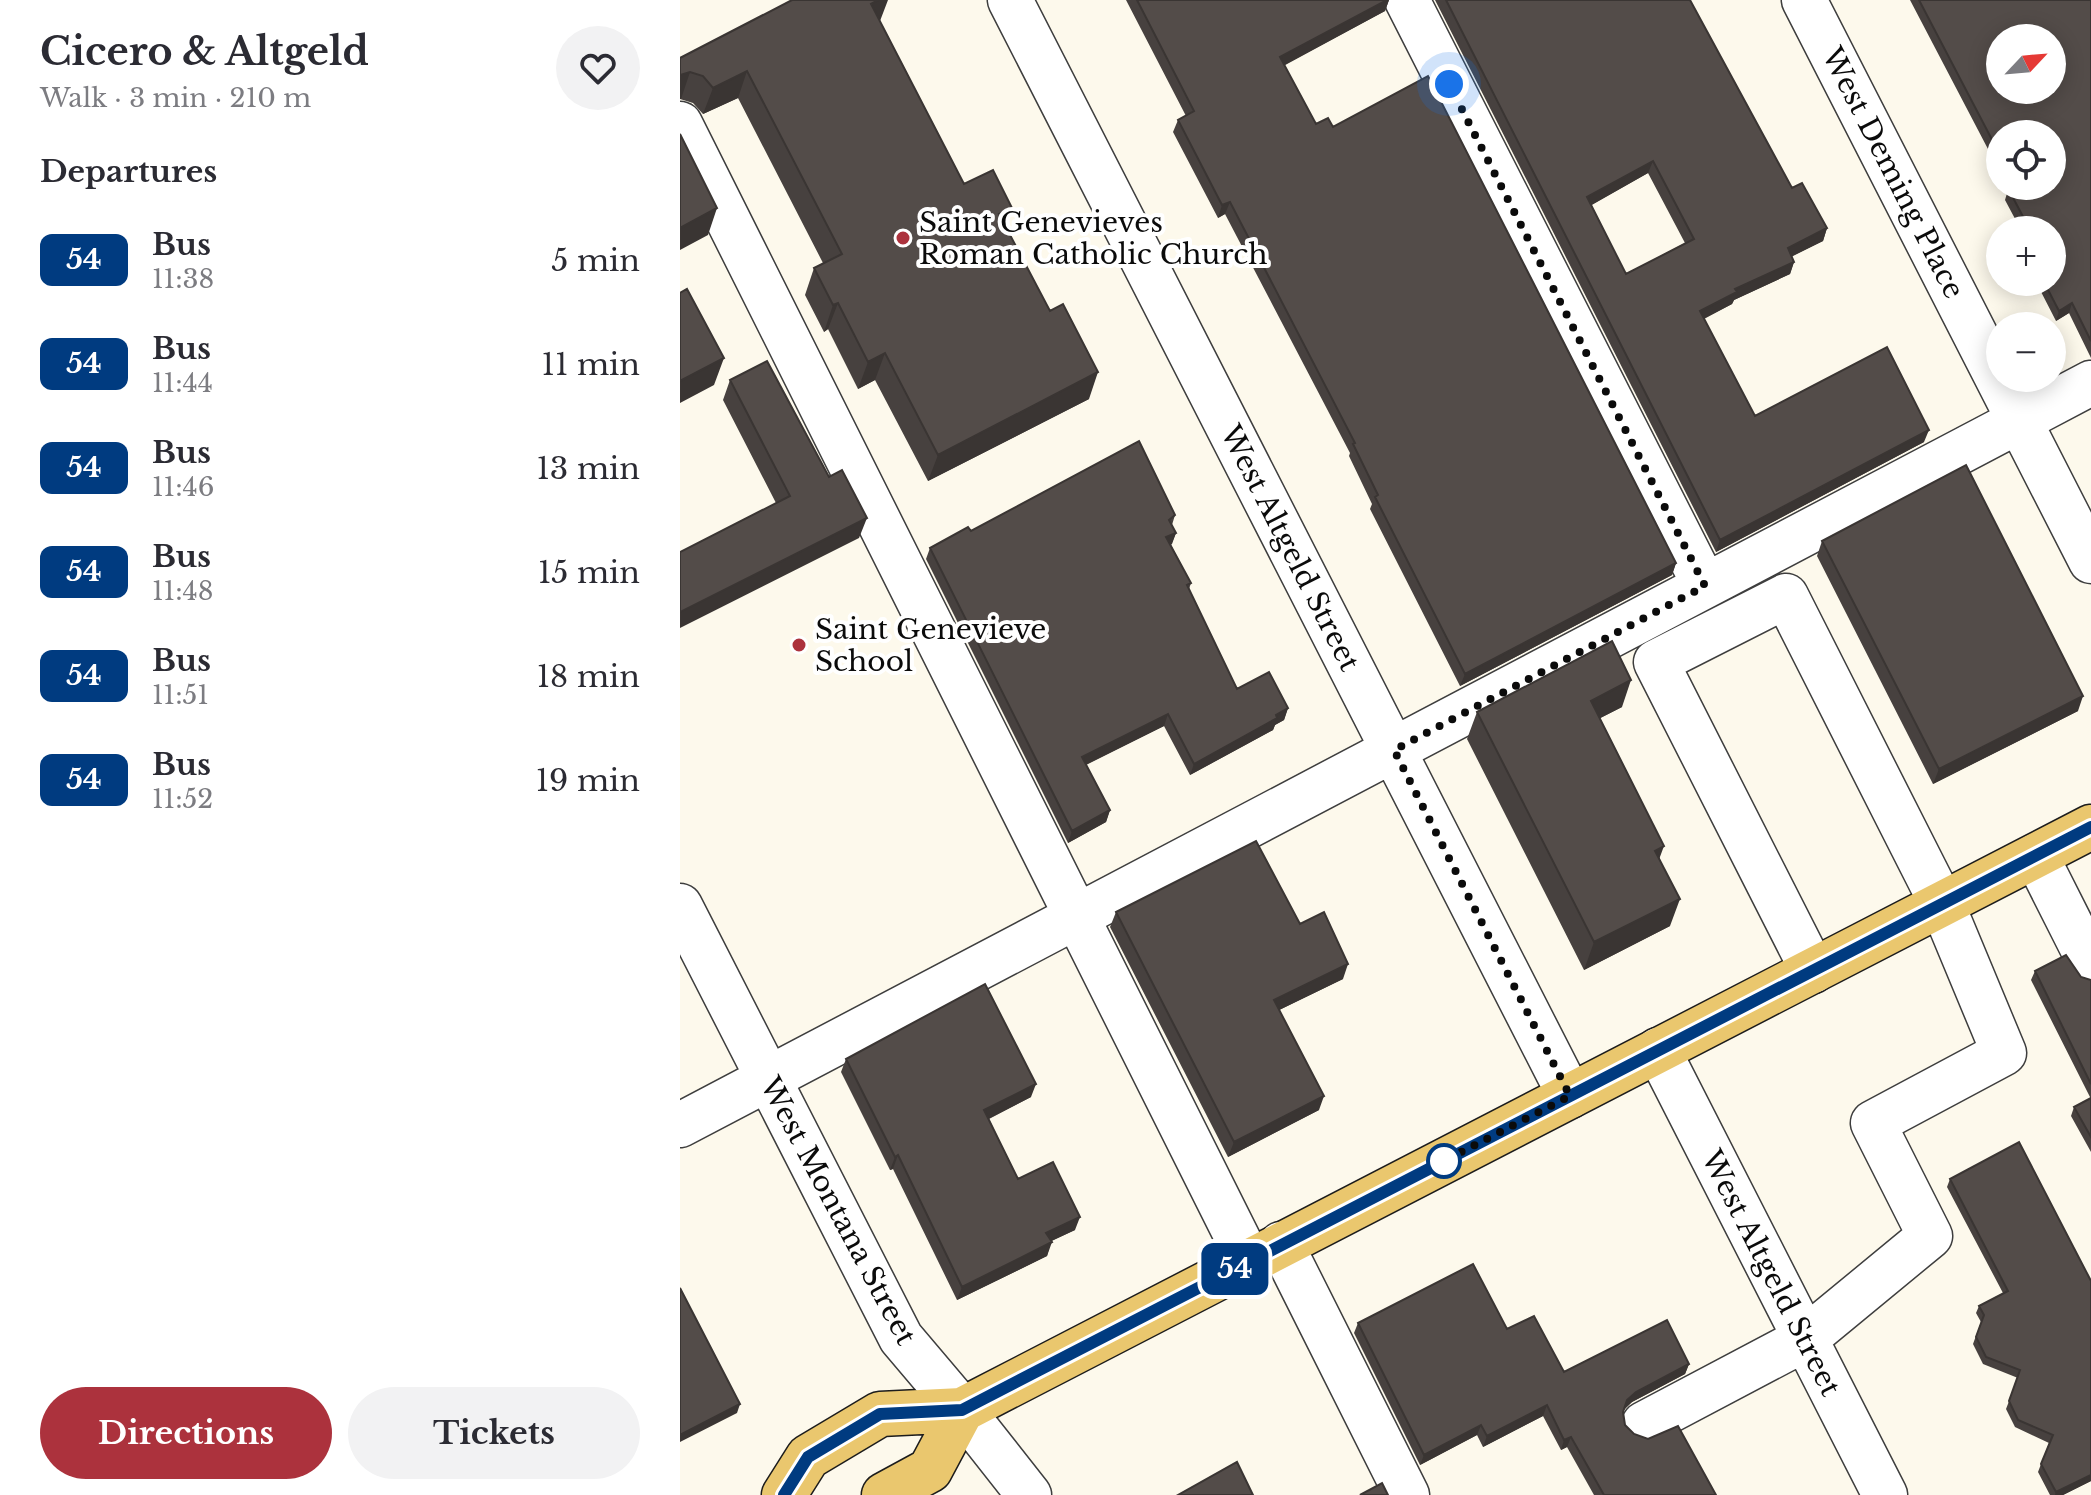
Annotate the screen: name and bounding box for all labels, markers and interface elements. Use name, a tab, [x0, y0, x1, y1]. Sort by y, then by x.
north arrow	[1986, 24, 2066, 104]
map controls	[1986, 24, 2066, 392]
button: heart	[556, 26, 640, 110]
text: Cicero & Altgeld	[40, 28, 369, 75]
street label: West Deming Place	[1814, 41, 1972, 304]
your location	[1429, 64, 1469, 104]
text: Walk · 3 min · 210 m	[40, 82, 311, 114]
button: locate	[1986, 120, 2066, 200]
text: Departures	[40, 153, 217, 190]
place label: Saint Genevieves Roman Catholic Church	[919, 205, 1268, 272]
button: +	[1986, 216, 2066, 296]
text: Bus	[152, 226, 211, 263]
marker: Saint Genevieves Roman Catholic Church	[894, 229, 912, 247]
text: 54	[66, 242, 102, 277]
text: 5 min	[551, 242, 640, 279]
text: 11:38	[152, 263, 214, 295]
button: −	[1986, 312, 2066, 392]
text: Bus	[152, 330, 211, 367]
text: 54	[66, 346, 102, 381]
text: 11 min	[542, 346, 640, 383]
text: 11:44	[152, 367, 213, 399]
street label: West Altgeld Street	[1212, 418, 1367, 677]
text: Bus	[152, 434, 211, 471]
text: 54	[66, 450, 102, 485]
text: 13 min	[536, 450, 640, 487]
text: 11:46	[152, 471, 215, 503]
text: Bus	[152, 538, 211, 575]
text: 54	[66, 554, 102, 589]
text: 15 min	[538, 554, 640, 591]
text: 11:48	[152, 575, 214, 607]
place label: Saint Genevieve School	[815, 612, 1046, 679]
marker: Saint Genevieve School	[790, 636, 808, 654]
text: Bus	[152, 642, 211, 679]
text: 54	[66, 658, 102, 693]
text: 18 min	[537, 658, 640, 695]
text: 11:51	[152, 679, 209, 711]
text: Bus	[152, 746, 211, 783]
text: 54	[66, 762, 102, 797]
text: 19 min	[536, 762, 640, 799]
text: 11:52	[152, 783, 213, 815]
street label: West Montana Street	[752, 1070, 924, 1351]
street label: West Altgeld Street	[1693, 1143, 1848, 1402]
unlabelled marker	[1427, 1144, 1461, 1178]
line badge: 54	[1199, 1243, 1271, 1295]
text: 54	[1217, 1251, 1253, 1286]
button: Directions	[40, 1387, 332, 1479]
button: Tickets	[348, 1387, 640, 1479]

